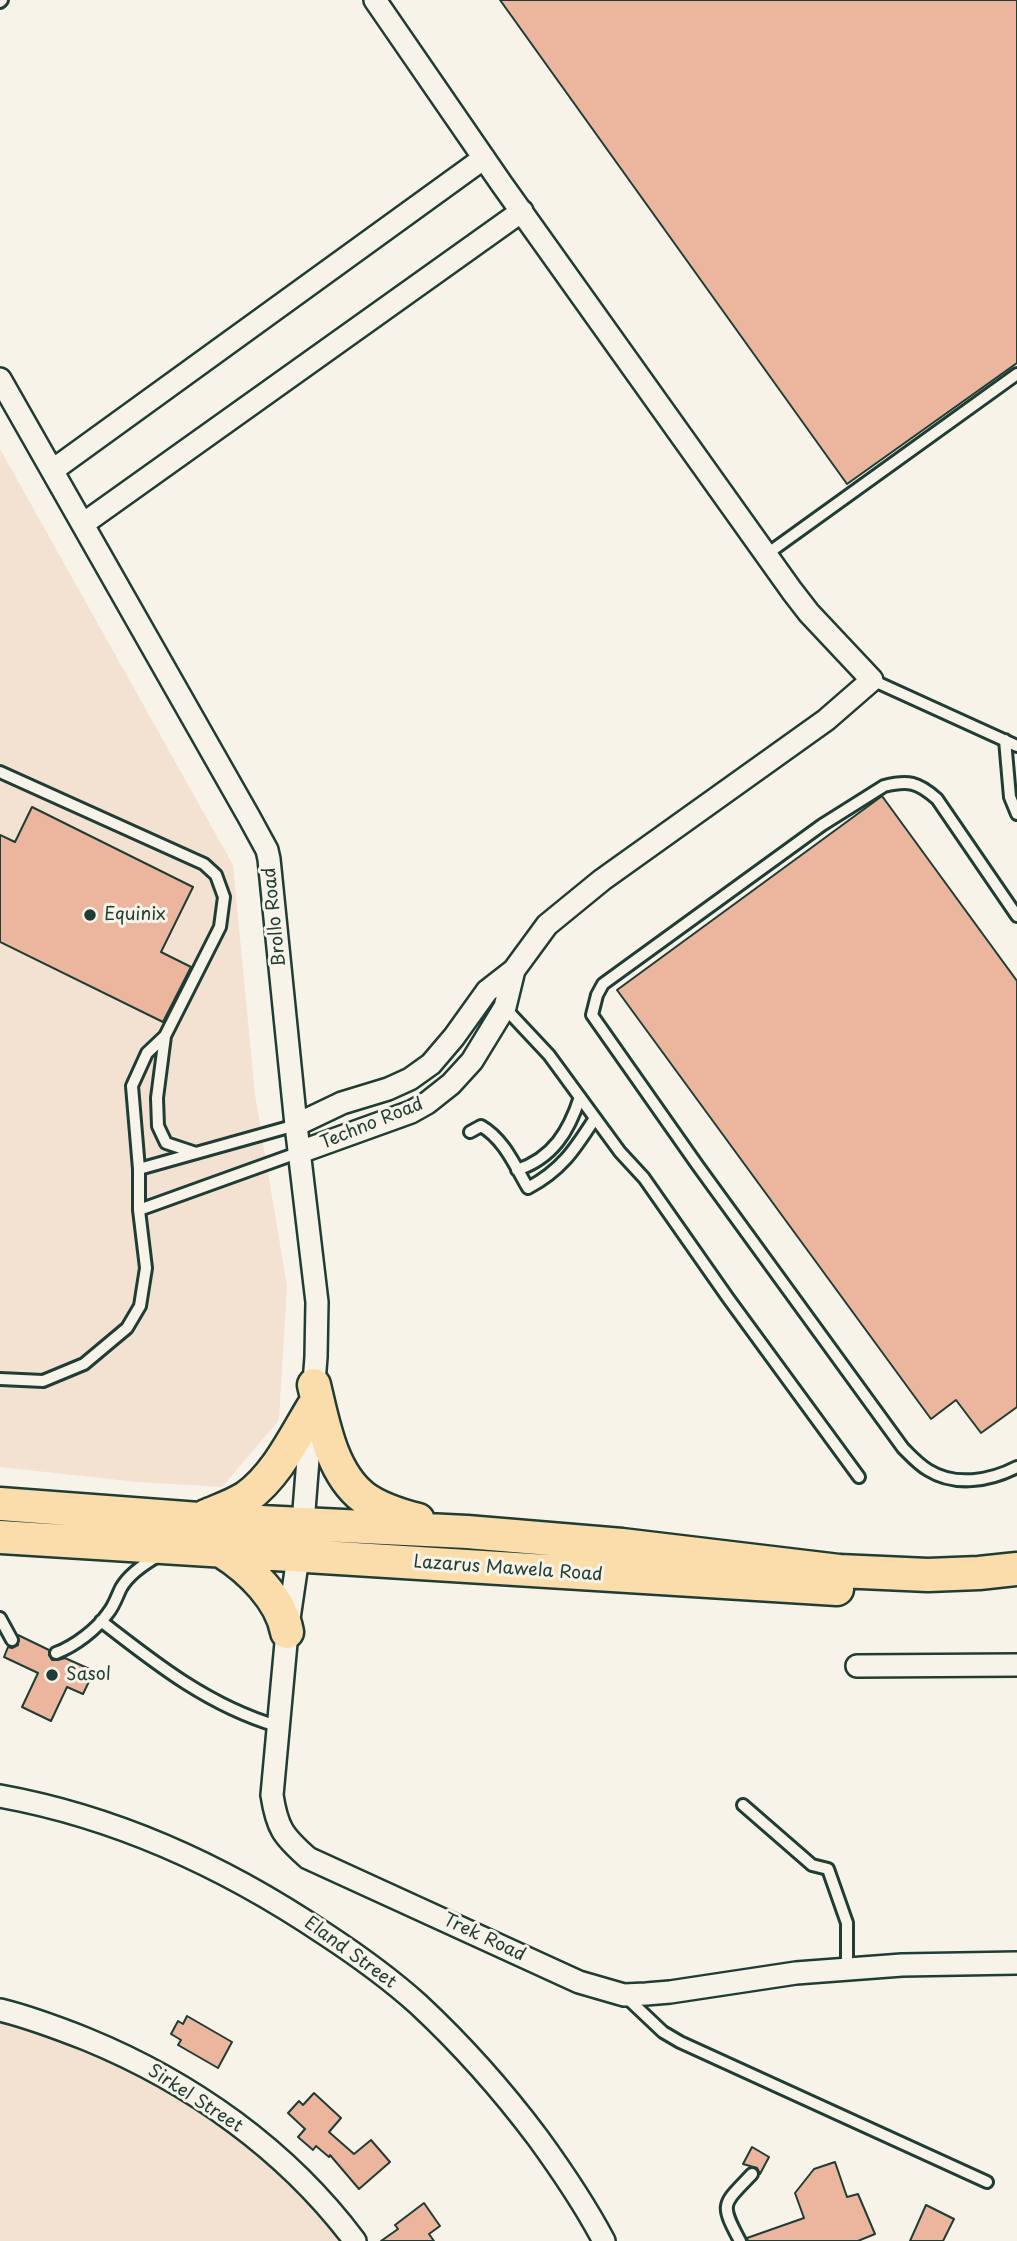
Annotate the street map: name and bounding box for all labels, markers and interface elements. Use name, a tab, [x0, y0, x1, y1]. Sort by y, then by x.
street label: Brollo Road	[259, 866, 291, 968]
place label: Equinix	[104, 904, 166, 926]
marker: Equinix	[82, 907, 98, 923]
street label: Techno Road	[318, 1094, 426, 1154]
street label: Lazarus Mawela Road	[413, 1552, 603, 1586]
place label: Sasol	[66, 1664, 111, 1686]
marker: Sasol	[44, 1667, 60, 1683]
street label: Trek Road	[439, 1909, 529, 1967]
street label: Eland Street	[300, 1912, 400, 1994]
street label: Sirkel Street	[144, 2060, 246, 2138]

